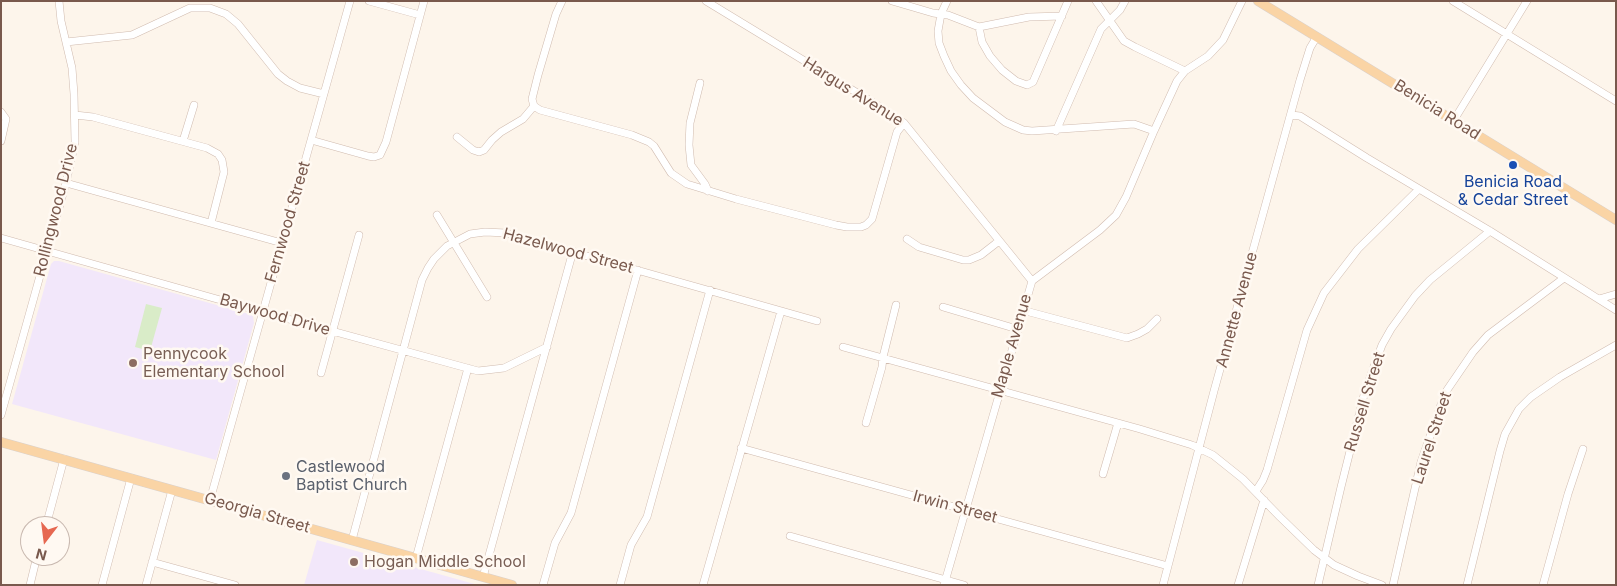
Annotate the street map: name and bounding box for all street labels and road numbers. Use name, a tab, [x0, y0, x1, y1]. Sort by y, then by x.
street label: Hargus Avenue	[799, 53, 907, 131]
street label: Benicia Road	[1390, 76, 1484, 144]
street label: Rollingwood Drive	[30, 141, 82, 279]
street label: Fernwood Street	[262, 159, 314, 285]
street label: Hazelwood Street	[501, 224, 635, 278]
street label: Annette Avenue	[1212, 250, 1262, 370]
street label: Baywood Drive	[217, 290, 333, 340]
street label: Maple Avenue	[988, 292, 1036, 400]
street label: Russell Street	[1341, 350, 1389, 454]
street label: Laurel Street	[1408, 389, 1456, 487]
street label: Irwin Street	[911, 487, 999, 527]
street label: Georgia Street	[202, 489, 312, 537]

